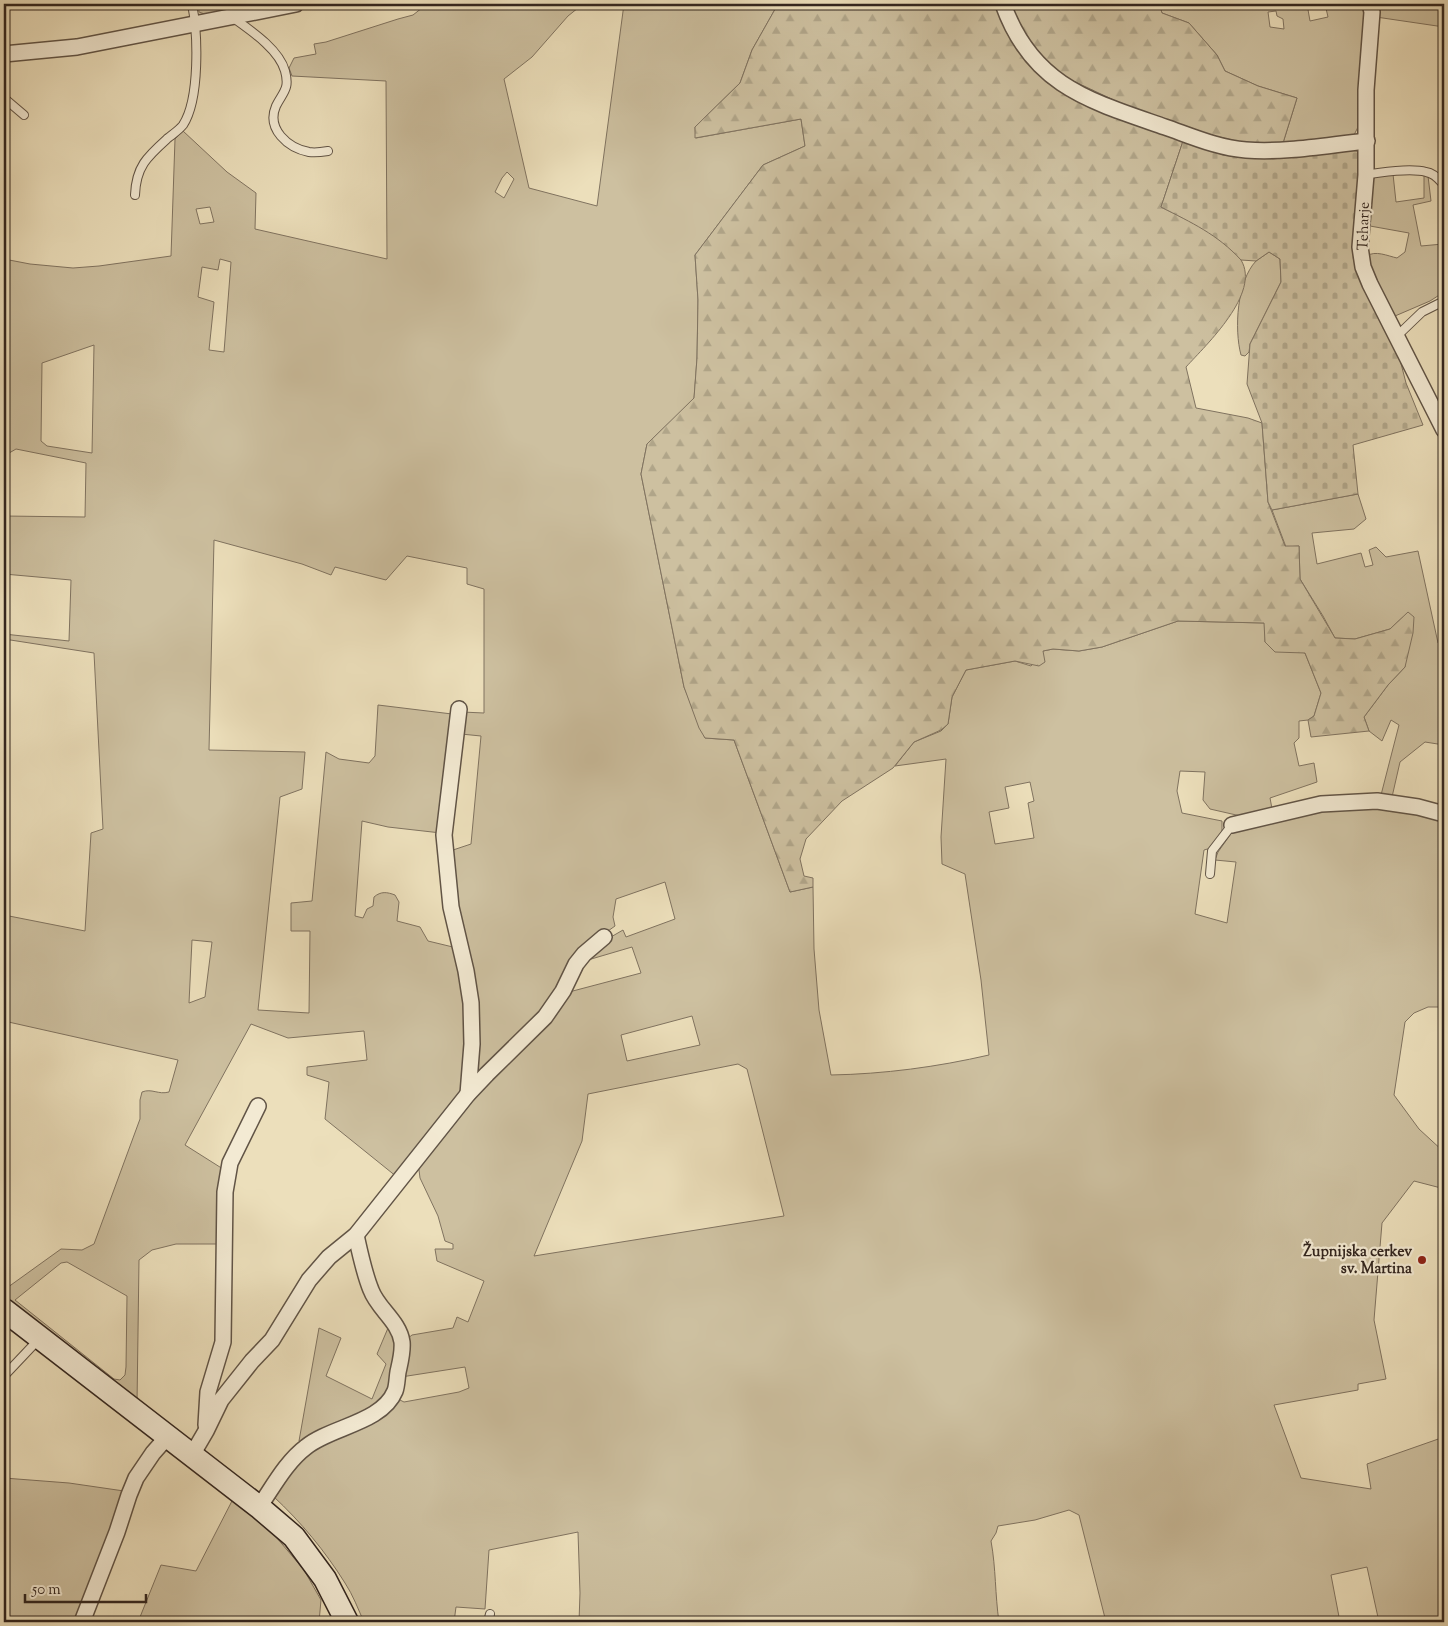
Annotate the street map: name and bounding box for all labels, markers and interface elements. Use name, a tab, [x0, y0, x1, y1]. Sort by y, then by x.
street label: Teharje	[1353, 201, 1376, 251]
place label: Župnijska cerkev sv. Martina	[1303, 1240, 1412, 1280]
marker: Župnijska cerkev sv. Martina	[1416, 1254, 1428, 1266]
scale bar	[25, 1571, 146, 1603]
text: 50 m	[31, 1580, 61, 1601]

